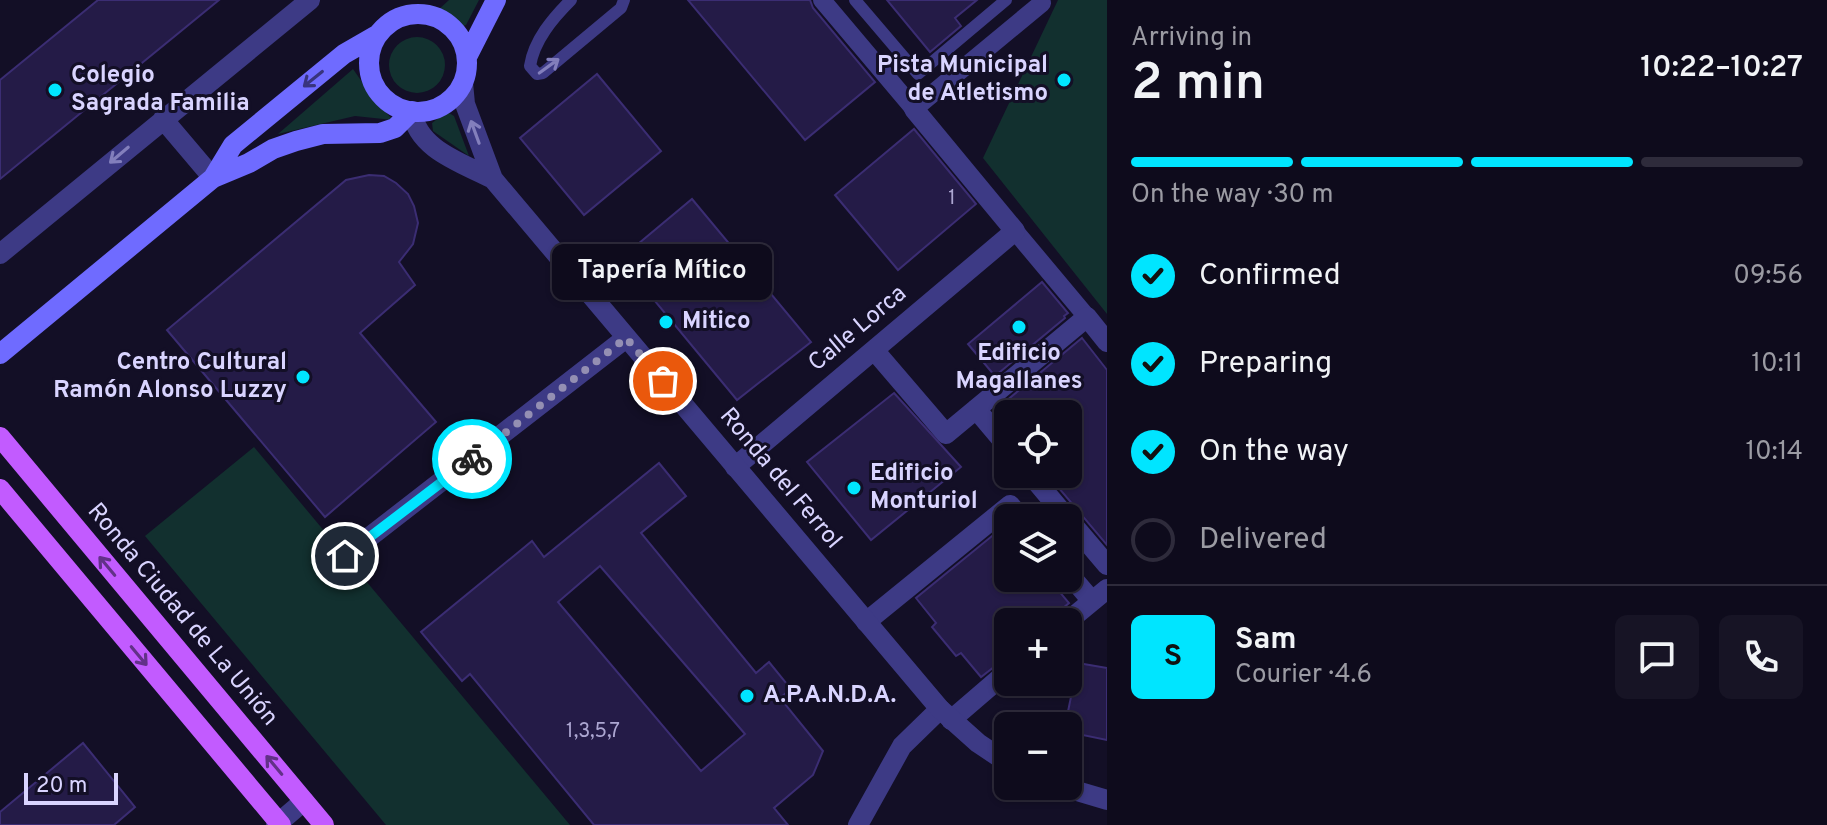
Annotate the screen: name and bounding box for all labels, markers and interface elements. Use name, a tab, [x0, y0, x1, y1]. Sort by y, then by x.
text: Arriving in	[1131, 22, 1252, 55]
text: 10:22–10:27	[1640, 50, 1803, 87]
place label: Pista Municipal de Atletismo	[877, 51, 1048, 109]
text: 2 min	[1131, 52, 1265, 118]
one-way arrow	[538, 58, 559, 75]
place label: Colegio Sagrada Familia	[71, 61, 250, 119]
one-way arrow	[303, 70, 324, 88]
marker: Pista Municipal de Atletismo	[1055, 71, 1073, 89]
marker: Colegio Sagrada Familia	[46, 81, 64, 99]
one-way arrow	[466, 120, 481, 145]
one-way arrow	[109, 146, 130, 164]
text: On the way · 30 m	[1131, 179, 1333, 212]
house number: 1	[948, 186, 956, 212]
callout: Tapería Mítico	[553, 245, 773, 301]
icon: check	[1131, 254, 1175, 298]
text: Tapería Mítico	[577, 255, 747, 288]
text: Confirmed	[1199, 258, 1341, 295]
text: 09:56	[1733, 260, 1803, 293]
street label: Calle Lorca	[803, 279, 913, 379]
place label: Mitico	[682, 307, 751, 337]
marker: Mitico	[657, 313, 675, 331]
marker: Edificio Magallanes	[1010, 318, 1028, 336]
place label: Edificio Magallanes	[956, 339, 1082, 397]
icon: check	[1131, 342, 1175, 386]
text: Preparing	[1199, 346, 1332, 383]
pin	[629, 347, 697, 415]
place label: Centro Cultural Ramón Alonso Luzzy	[53, 348, 287, 406]
text: 10:11	[1751, 348, 1803, 381]
icon: bag	[641, 359, 685, 403]
marker: Centro Cultural Ramón Alonso Luzzy	[294, 368, 312, 386]
map controls	[994, 400, 1082, 800]
button: locate	[994, 400, 1082, 488]
street label: Ronda del Ferrol	[712, 402, 848, 556]
courier	[432, 419, 512, 499]
icon: check	[1131, 430, 1175, 474]
text: On the way	[1199, 434, 1349, 471]
text: 10:14	[1745, 436, 1803, 469]
icon: bike	[450, 437, 494, 481]
place label: Edificio Monturiol	[870, 459, 978, 517]
marker: Edificio Monturiol	[845, 479, 863, 497]
street label: Ronda Ciudad de La Unión	[80, 497, 284, 733]
button: layers	[994, 504, 1082, 592]
pin	[311, 522, 379, 590]
text: Delivered	[1199, 522, 1327, 559]
icon: home	[323, 534, 367, 578]
one-way arrow	[98, 556, 116, 577]
button: +	[994, 608, 1082, 696]
button: chat	[1615, 615, 1699, 699]
button: phone	[1719, 615, 1803, 699]
text: Sam	[1235, 622, 1297, 659]
text: S	[1164, 639, 1182, 676]
one-way arrow	[130, 646, 148, 667]
text: Courier · 4.6	[1235, 659, 1372, 692]
place label: A.P.A.N.D.A.	[763, 681, 896, 711]
marker: A.P.A.N.D.A.	[738, 687, 756, 705]
button: −	[994, 712, 1082, 800]
house number: 1,3,5,7	[566, 719, 620, 745]
one-way arrow	[265, 756, 283, 776]
scale bar	[24, 769, 118, 805]
text: 20 m	[36, 773, 87, 800]

